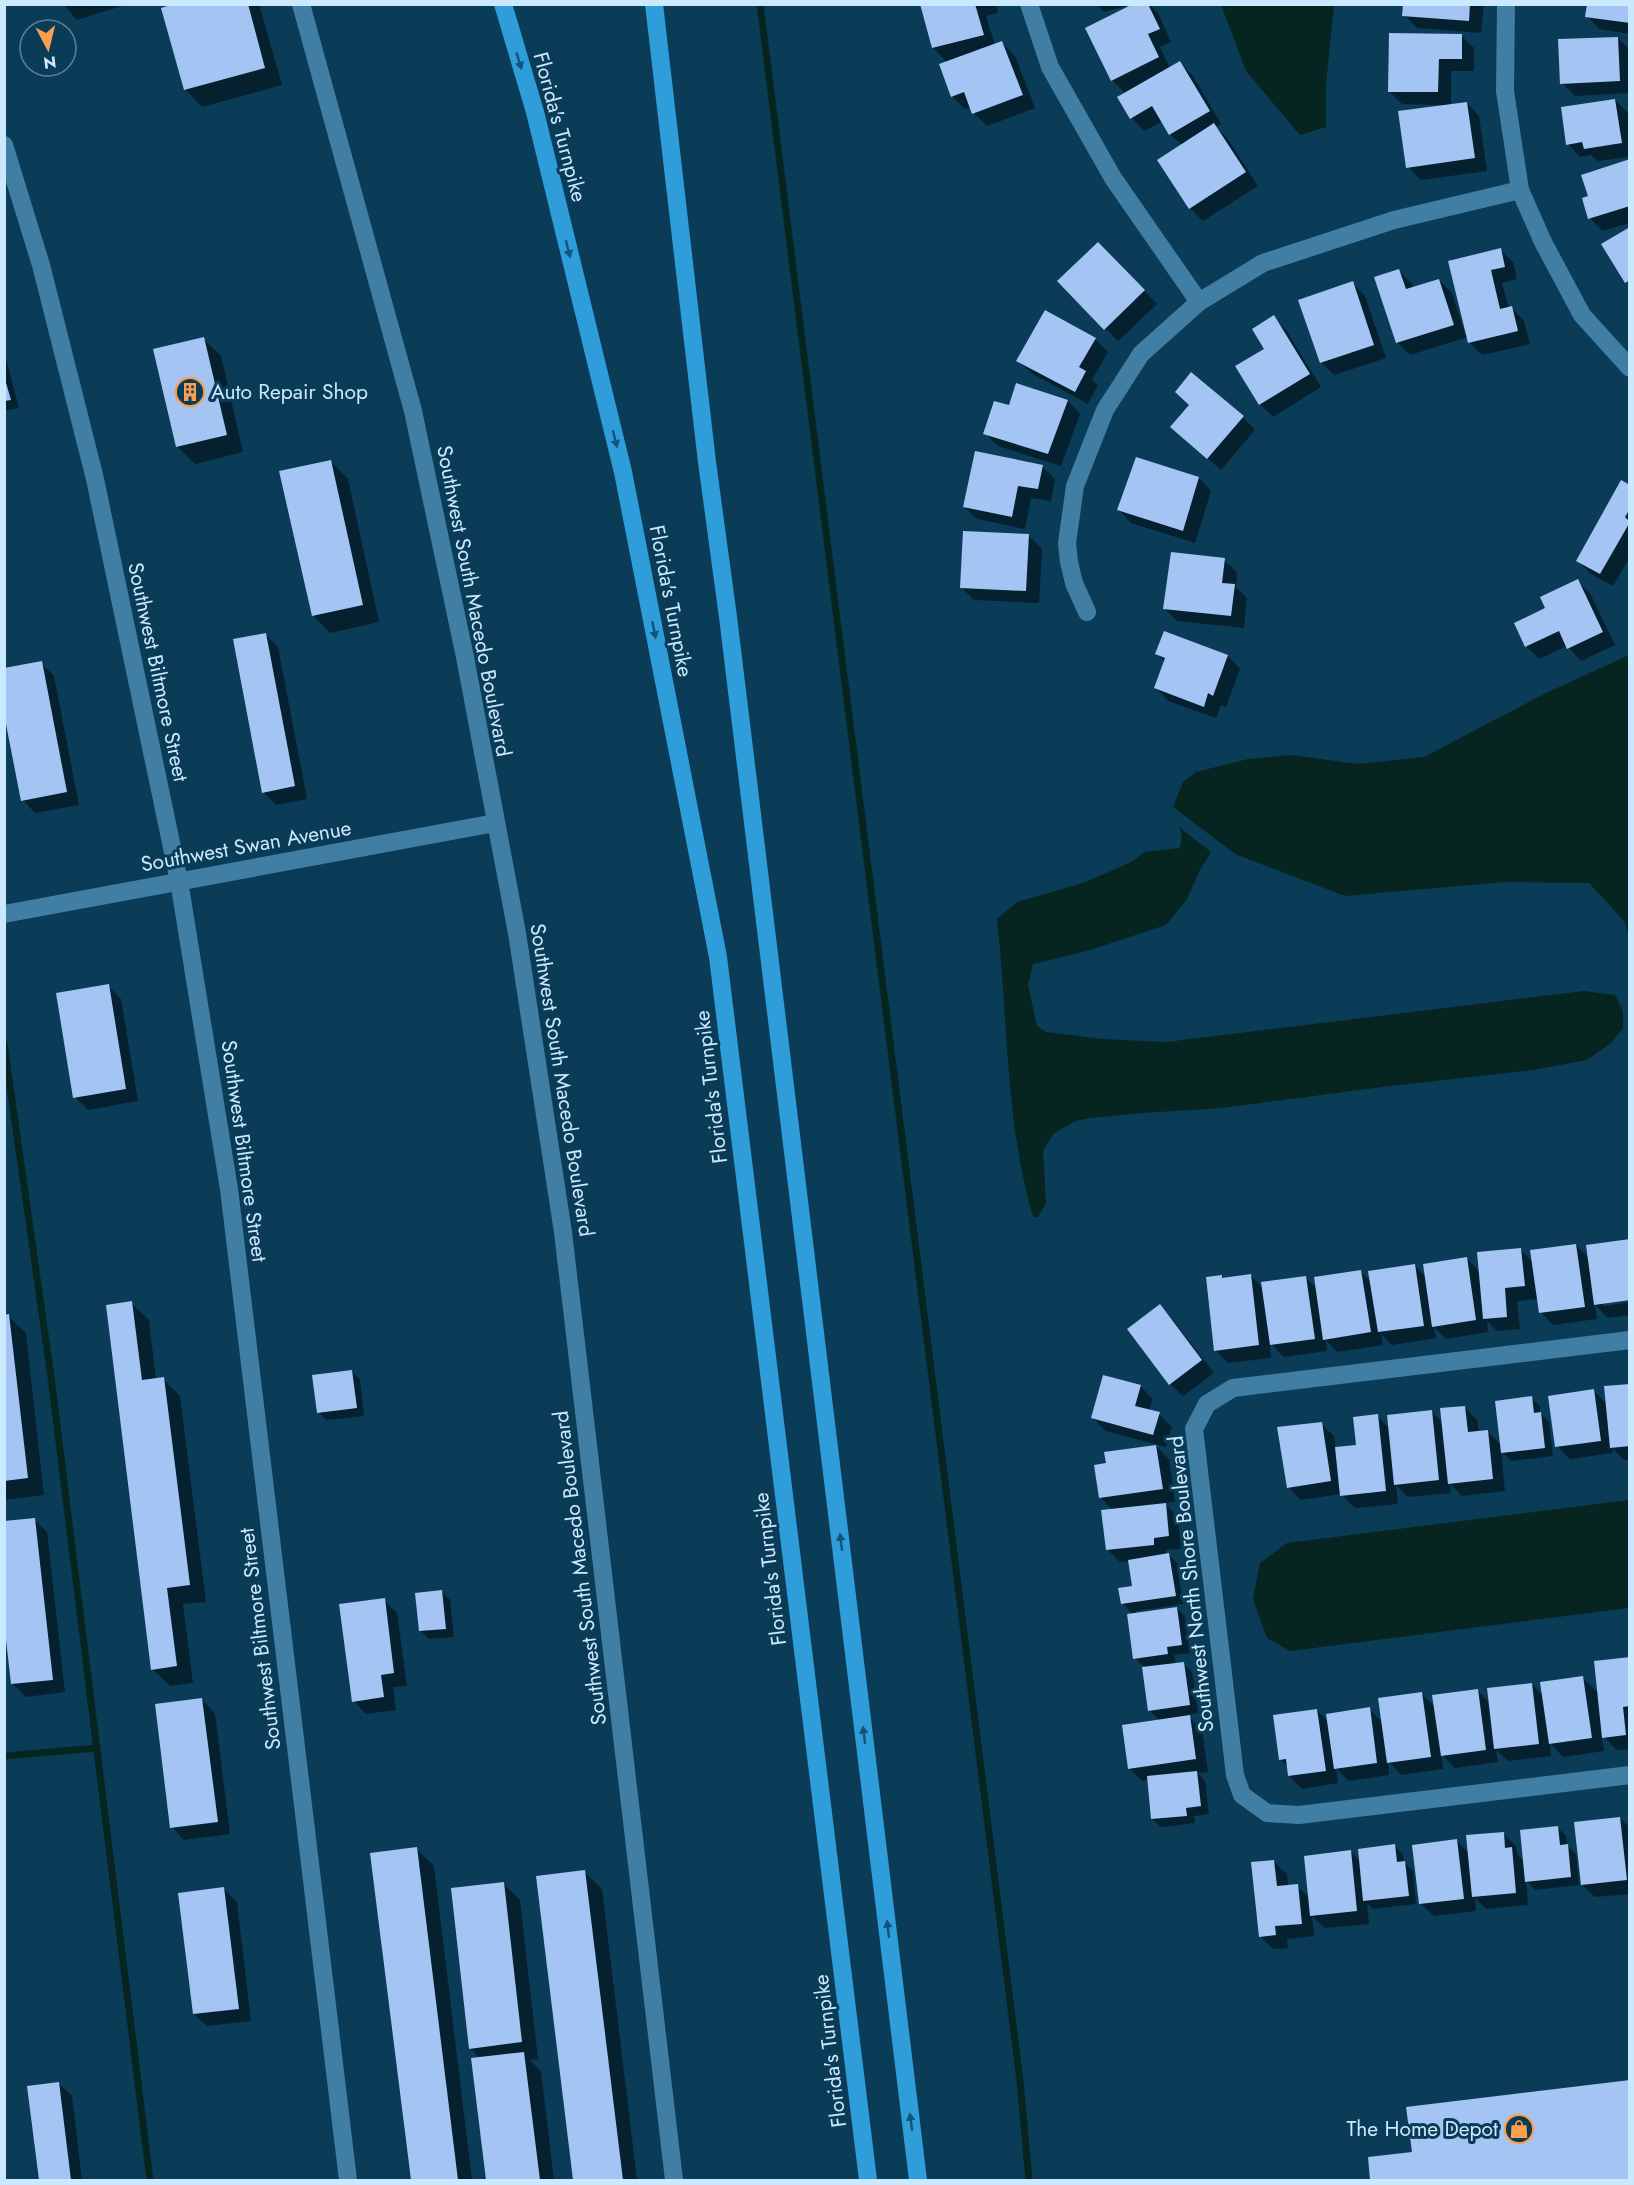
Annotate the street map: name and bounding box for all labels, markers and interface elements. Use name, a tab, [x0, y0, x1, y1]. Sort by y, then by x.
north arrow	[18, 18, 78, 78]
street label: Florida's Turnpike	[526, 49, 594, 205]
text: N	[42, 50, 57, 75]
one-way arrow	[515, 52, 524, 70]
one-way arrow	[564, 240, 574, 258]
building icon: Auto Repair Shop	[174, 376, 206, 408]
place label: Auto Repair Shop	[211, 377, 368, 407]
one-way arrow	[610, 429, 620, 448]
street label: Southwest South Macedo Boulevard	[429, 443, 519, 759]
street label: Florida's Turnpike	[642, 523, 700, 680]
street label: Southwest Biltmore Street	[120, 560, 196, 784]
one-way arrow	[650, 620, 659, 639]
street label: Southwest Swan Avenue	[138, 813, 354, 879]
street label: Southwest South Macedo Boulevard	[522, 921, 602, 1239]
street label: Florida's Turnpike	[687, 1009, 735, 1165]
street label: Southwest Biltmore Street	[214, 1038, 274, 1264]
street label: Southwest South Macedo Boulevard	[546, 1409, 614, 1727]
street label: Southwest North Shore Boulevard	[1161, 1434, 1221, 1734]
street label: Florida's Turnpike	[746, 1491, 794, 1647]
street label: Southwest Biltmore Street	[231, 1526, 289, 1752]
one-way arrow	[836, 1532, 845, 1551]
one-way arrow	[859, 1726, 869, 1745]
one-way arrow	[883, 1919, 892, 1938]
street label: Florida's Turnpike	[806, 1973, 854, 2129]
one-way arrow	[907, 2113, 916, 2132]
shop icon: The Home Depot	[1503, 2113, 1535, 2145]
place label: The Home Depot	[1347, 2114, 1498, 2144]

